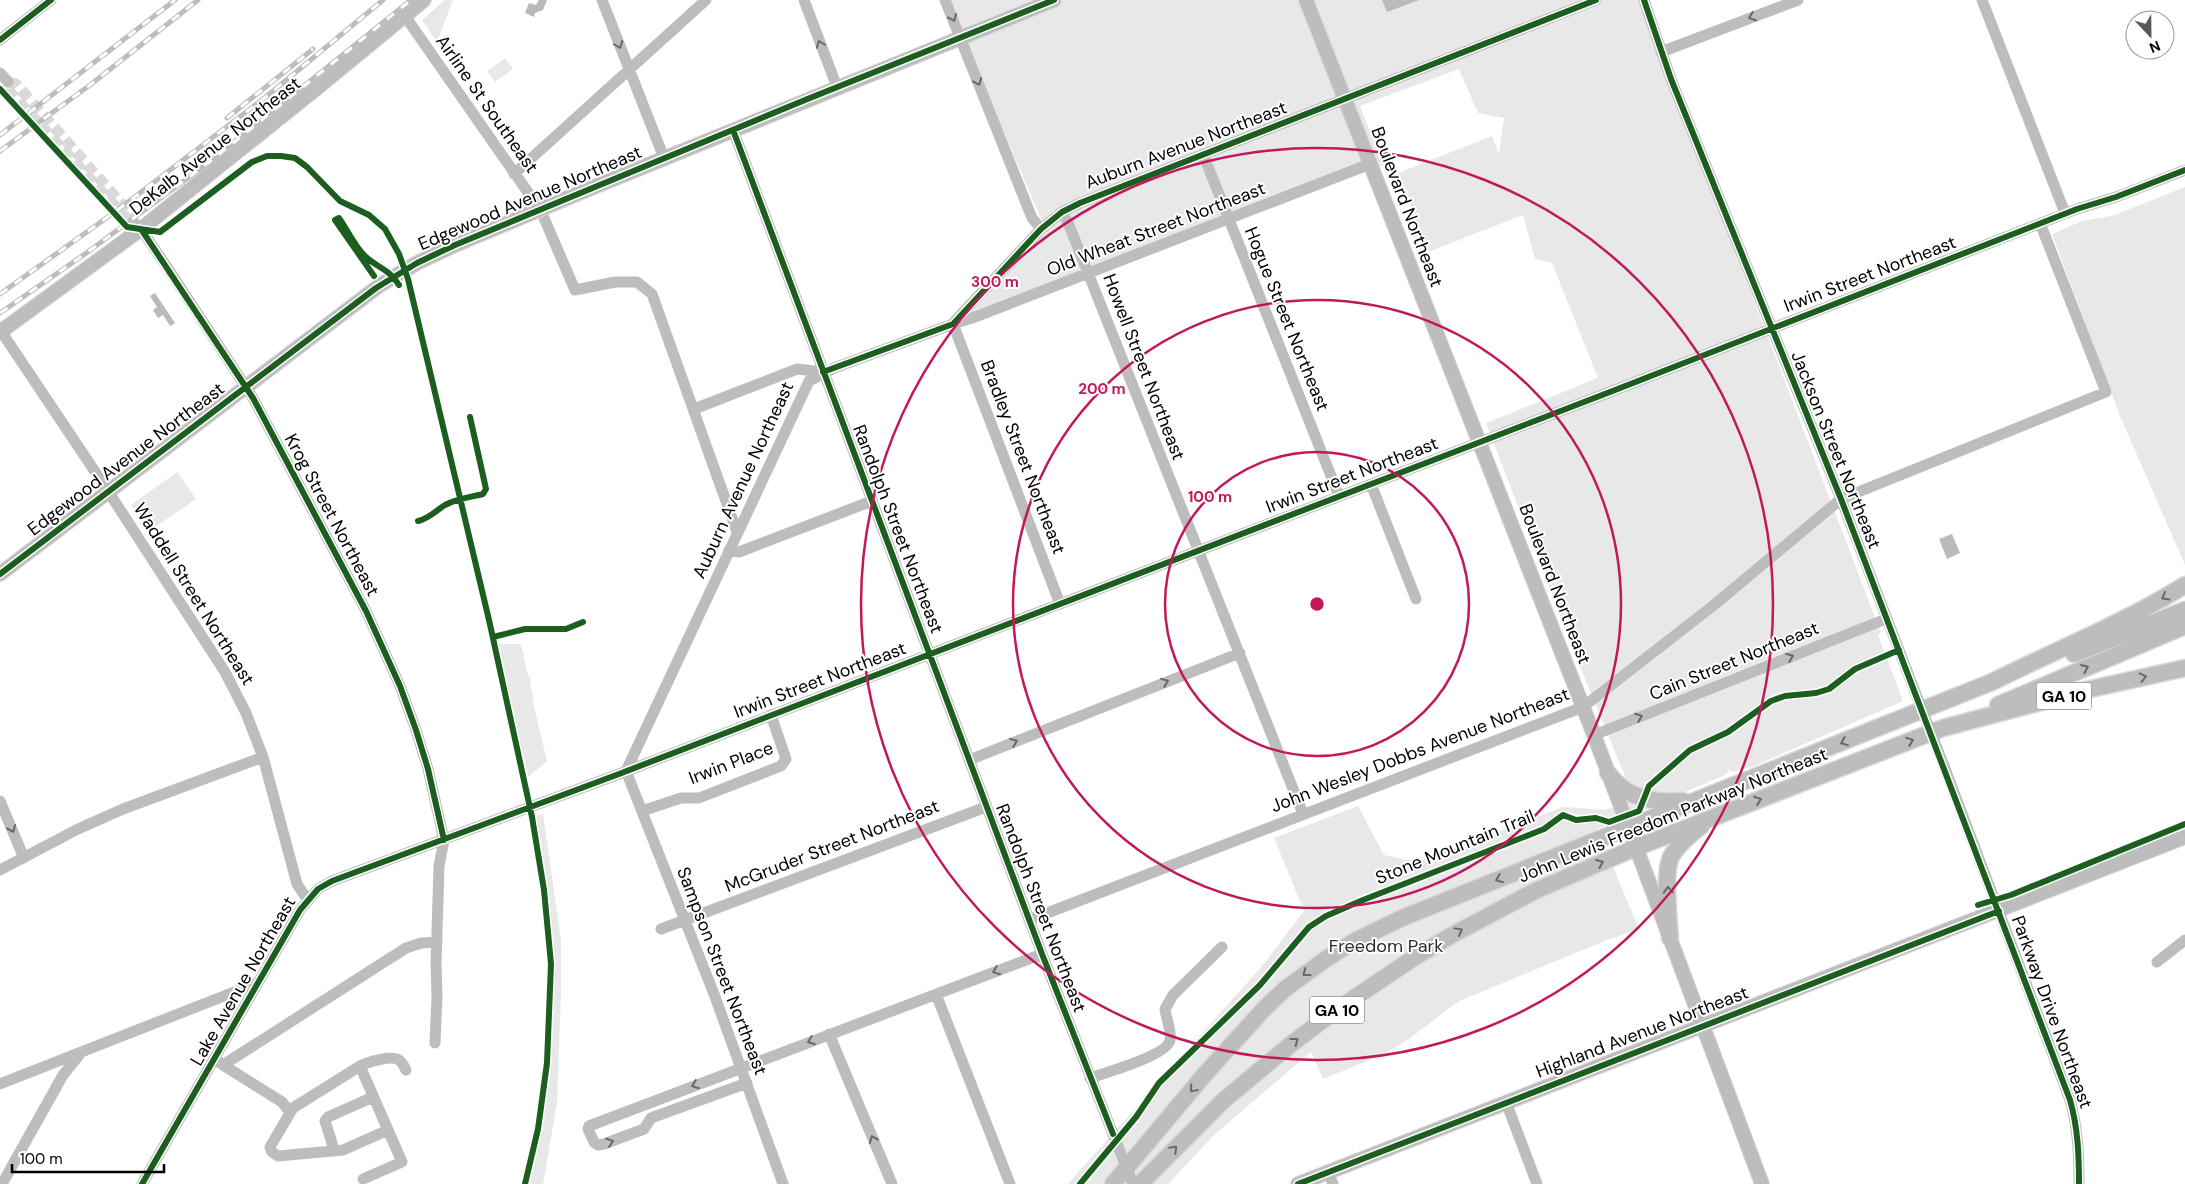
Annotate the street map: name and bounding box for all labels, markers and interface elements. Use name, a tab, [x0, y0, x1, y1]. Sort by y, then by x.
north arrow	[2125, 10, 2175, 60]
one-way arrow	[1748, 11, 1757, 22]
one-way arrow	[947, 14, 957, 22]
street label: Airline St Southeast	[430, 30, 544, 178]
text: N	[2147, 37, 2163, 57]
one-way arrow	[816, 40, 826, 48]
one-way arrow	[614, 41, 624, 49]
street label: DeKalb Avenue Northeast	[124, 71, 306, 221]
one-way arrow	[972, 77, 982, 86]
street label: Auburn Avenue Northeast	[1082, 95, 1290, 195]
street label: Boulevard Northeast	[1365, 123, 1449, 291]
street label: Edgewood Avenue Northeast	[415, 140, 645, 256]
street label: Old Wheat Street Northeast	[1043, 176, 1269, 282]
street label: Hogue Street Northeast	[1239, 223, 1335, 415]
street label: Irwin Street Northeast	[1780, 230, 1960, 318]
street label: Howell Street Northeast	[1097, 270, 1191, 464]
text: 300 m	[971, 272, 1019, 292]
street label: Jackson Street Northeast	[1785, 348, 1887, 552]
street label: Bradley Street Northeast	[975, 357, 1071, 557]
street label: Edgewood Avenue Northeast	[23, 377, 229, 541]
street label: Auburn Avenue Northeast	[687, 378, 799, 582]
text: 200 m	[1078, 379, 1126, 399]
street label: Randolph Street Northeast	[847, 421, 949, 637]
street label: Krog Street Northeast	[279, 430, 385, 600]
street label: Irwin Street Northeast	[1262, 431, 1442, 519]
text: 100 m	[1188, 487, 1232, 507]
street label: Waddell Street Northeast	[128, 498, 260, 690]
street label: Boulevard Northeast	[1513, 500, 1597, 668]
one-way arrow	[2162, 590, 2171, 600]
centre of rings	[1308, 595, 1326, 613]
street label: Cain Street Northeast	[1646, 616, 1822, 706]
street label: Irwin Street Northeast	[730, 636, 910, 724]
one-way arrow	[1786, 653, 1794, 663]
one-way arrow	[2080, 664, 2089, 675]
one-way arrow	[2138, 672, 2147, 683]
one-way arrow	[1160, 678, 1169, 689]
street label: John Wesley Dobbs Avenue Northeast	[1267, 682, 1573, 818]
road number: GA 10	[2036, 682, 2092, 709]
one-way arrow	[1634, 713, 1643, 723]
street label: Irwin Place	[685, 736, 777, 790]
one-way arrow	[1840, 737, 1848, 747]
one-way arrow	[1905, 737, 1914, 747]
one-way arrow	[1009, 738, 1018, 749]
street label: John Lewis Freedom Parkway Northeast	[1515, 742, 1831, 888]
street label: McGruder Street Northeast	[721, 794, 943, 898]
one-way arrow	[1754, 796, 1762, 806]
street label: Randolph Street Northeast	[990, 800, 1092, 1016]
street label: Stone Mountain Trail	[1372, 804, 1538, 890]
one-way arrow	[5, 824, 16, 833]
one-way arrow	[1595, 858, 1604, 869]
street label: Sampson Street Northeast	[671, 864, 773, 1078]
one-way arrow	[1495, 873, 1503, 883]
one-way arrow	[1663, 885, 1674, 893]
street label: Lake Avenue Northeast	[185, 892, 301, 1070]
street label: Parkway Drive Northeast	[2006, 912, 2098, 1112]
one-way arrow	[1454, 927, 1463, 937]
park label: Freedom Park	[1329, 934, 1443, 958]
one-way arrow	[992, 965, 1001, 976]
one-way arrow	[1302, 967, 1312, 976]
street label: Highland Avenue Northeast	[1532, 980, 1752, 1084]
road number: GA 10	[1310, 996, 1364, 1024]
one-way arrow	[807, 1035, 816, 1045]
one-way arrow	[1289, 1038, 1299, 1047]
one-way arrow	[692, 1079, 700, 1089]
one-way arrow	[1190, 1083, 1199, 1092]
one-way arrow	[869, 1135, 880, 1144]
one-way arrow	[605, 1137, 614, 1147]
scale bar	[12, 1142, 165, 1174]
one-way arrow	[1168, 1146, 1177, 1155]
text: 100 m	[20, 1149, 63, 1169]

